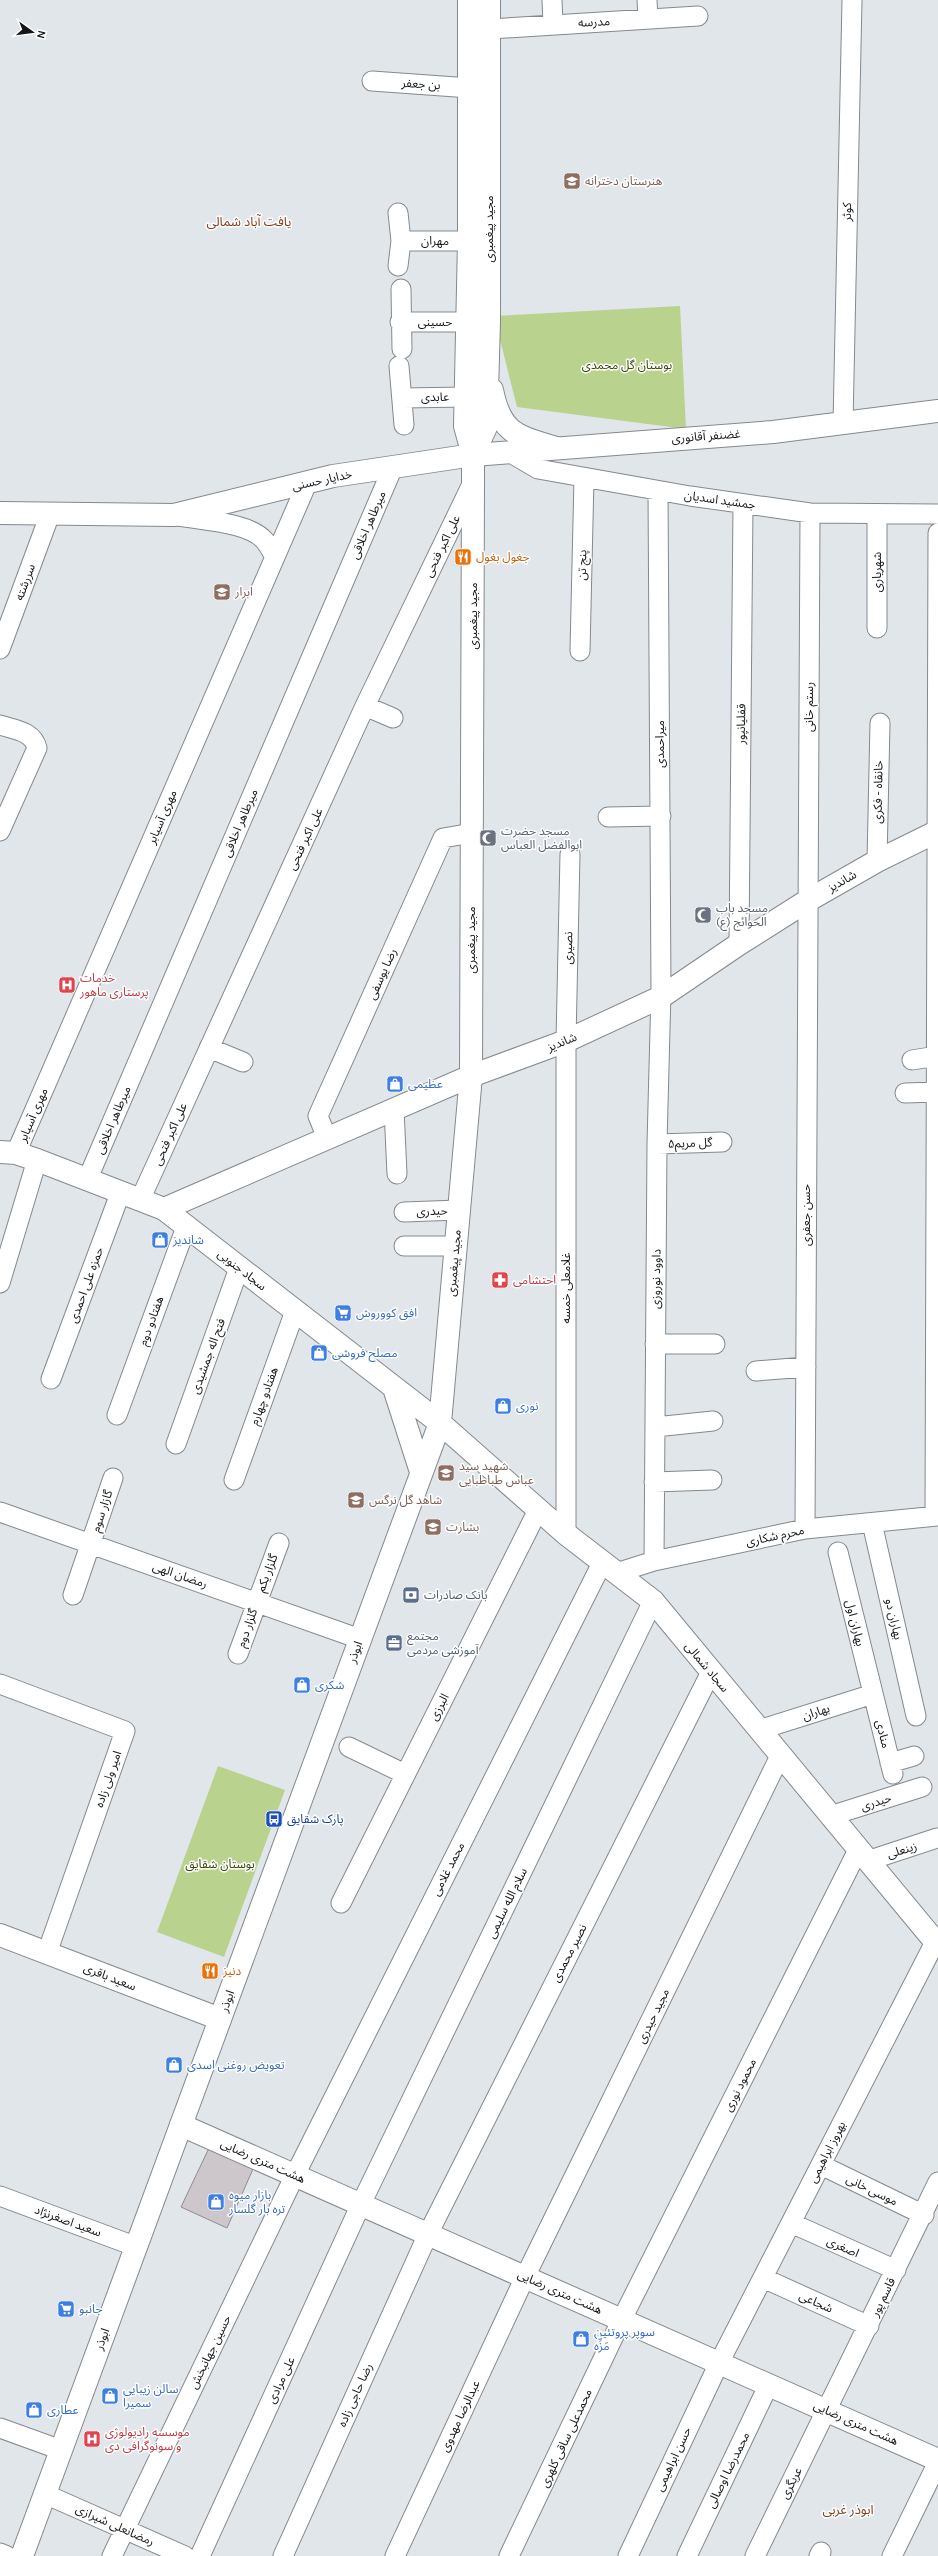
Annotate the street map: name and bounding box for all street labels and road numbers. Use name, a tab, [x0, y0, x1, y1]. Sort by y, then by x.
street label: مدرسه	[578, 14, 610, 30]
street label: بن جعفر	[400, 76, 441, 92]
street label: مجید پیغمبری	[482, 196, 497, 262]
street label: کوثر	[840, 201, 854, 223]
street label: مهران	[421, 234, 449, 248]
street label: حسینی	[418, 315, 452, 329]
street label: عابدی	[421, 390, 449, 404]
street label: غضنفر آقانوری	[671, 427, 741, 445]
street label: خدایار حسنی	[291, 467, 353, 493]
street label: جمشید اسدیان	[683, 488, 757, 512]
street label: میرطاهر اخلاقی	[347, 489, 389, 561]
street label: علی اکبر فتحی	[421, 513, 463, 579]
street label: پنج تن	[575, 550, 591, 581]
street label: شهریاری	[870, 552, 884, 592]
street label: سررشته	[12, 562, 38, 602]
street label: مجید پیغمبری	[466, 583, 481, 649]
street label: رستم خانی	[802, 682, 818, 732]
street label: قفلیانپور	[734, 704, 749, 745]
street label: میراحمدی	[653, 720, 667, 768]
street label: خانقاه - فکری	[870, 760, 886, 824]
street label: میرطاهر اخلاقی	[219, 787, 261, 859]
street label: مهری آسیابر	[144, 788, 180, 847]
street label: علی اکبر فتحی	[284, 806, 326, 872]
street label: شاندیز	[824, 867, 859, 895]
street label: مجید پیغمبری	[464, 907, 479, 973]
street label: نصیری	[561, 931, 575, 965]
street label: رضا یوسفی	[364, 946, 400, 1002]
street label: شاندیز	[544, 1030, 579, 1055]
street label: میرطاهر اخلاقی	[92, 1084, 134, 1156]
street label: مهری آسیابر	[15, 1086, 51, 1145]
street label: علی اکبر فتحی	[150, 1100, 190, 1168]
street label: گل مریم۵	[668, 1135, 714, 1153]
street label: حسن جعفری	[799, 1184, 813, 1246]
street label: حیدری	[416, 1203, 448, 1219]
street label: مجید پیغمبری	[444, 1229, 465, 1297]
street label: حمزه علی احمدی	[66, 1245, 106, 1325]
street label: سجاد جنوبی	[215, 1247, 269, 1293]
street label: داوود نوروزی	[648, 1249, 664, 1309]
street label: غلامعلی خمسه	[559, 1252, 573, 1324]
street label: هفتادو دوم	[136, 1294, 168, 1348]
street label: فتح اله جمشیدی	[188, 1316, 230, 1396]
street label: هفتادو چهارم	[247, 1365, 283, 1428]
street label: گازار سوم	[89, 1487, 118, 1534]
street label: محرم شکاری	[744, 1523, 806, 1551]
street label: گلزار یکم	[253, 1551, 283, 1595]
street label: رمضان الهی	[151, 1559, 209, 1591]
street label: بهاران دو	[882, 1597, 906, 1641]
street label: بهاران اول	[842, 1598, 868, 1648]
street label: گلزار دوم	[234, 1606, 262, 1650]
street label: ابوذر	[344, 1639, 365, 1666]
street label: سجاد شمالی	[682, 1639, 732, 1695]
street label: البرزی	[426, 1691, 452, 1723]
street label: بهاران	[801, 1701, 831, 1723]
street label: منادی	[873, 1718, 893, 1750]
street label: امیر ولی زاده	[92, 1749, 124, 1809]
street label: حیدری	[859, 1790, 893, 1814]
street label: زینعلی	[885, 1839, 919, 1861]
street label: محمد غلامی	[428, 1840, 468, 1898]
street label: سلام الله سلیمی	[484, 1865, 532, 1941]
street label: نصیر محمدی	[548, 1922, 590, 1984]
street label: سعید باقری	[82, 1961, 138, 1994]
street label: مجید حیدری	[634, 1986, 672, 2046]
street label: ابوذر	[216, 1988, 237, 2015]
street label: محمود نوری	[721, 2056, 759, 2114]
street label: بهروز ابراهیمی	[806, 2119, 849, 2185]
street label: هشت متری رضایی	[218, 2136, 308, 2186]
street label: موسی خانی	[844, 2172, 900, 2208]
street label: سعید اصغرنژاد	[33, 2202, 103, 2240]
street label: اصغری	[825, 2234, 861, 2260]
street label: هشت متری رضایی	[515, 2267, 605, 2317]
street label: قاسم پور	[867, 2275, 900, 2321]
street label: شجاعی	[797, 2288, 835, 2316]
street label: حسین جهانبخش	[186, 2313, 234, 2391]
street label: ابوذر	[91, 2326, 112, 2353]
street label: علی مرادی	[264, 2354, 298, 2406]
street label: رضا حاجی زاده	[335, 2361, 375, 2429]
street label: عبدالرضا مهدوی	[437, 2378, 483, 2454]
street label: محمدعلی ساقی کلهری	[537, 2387, 595, 2489]
street label: هشت متری رضایی	[811, 2398, 901, 2448]
street label: حسن ابراهیمی	[652, 2425, 694, 2493]
street label: محمدرضا اوصالی	[704, 2430, 752, 2510]
street label: عربگری	[777, 2465, 805, 2501]
street label: رمضانعلی شیرازی	[73, 2501, 156, 2549]

